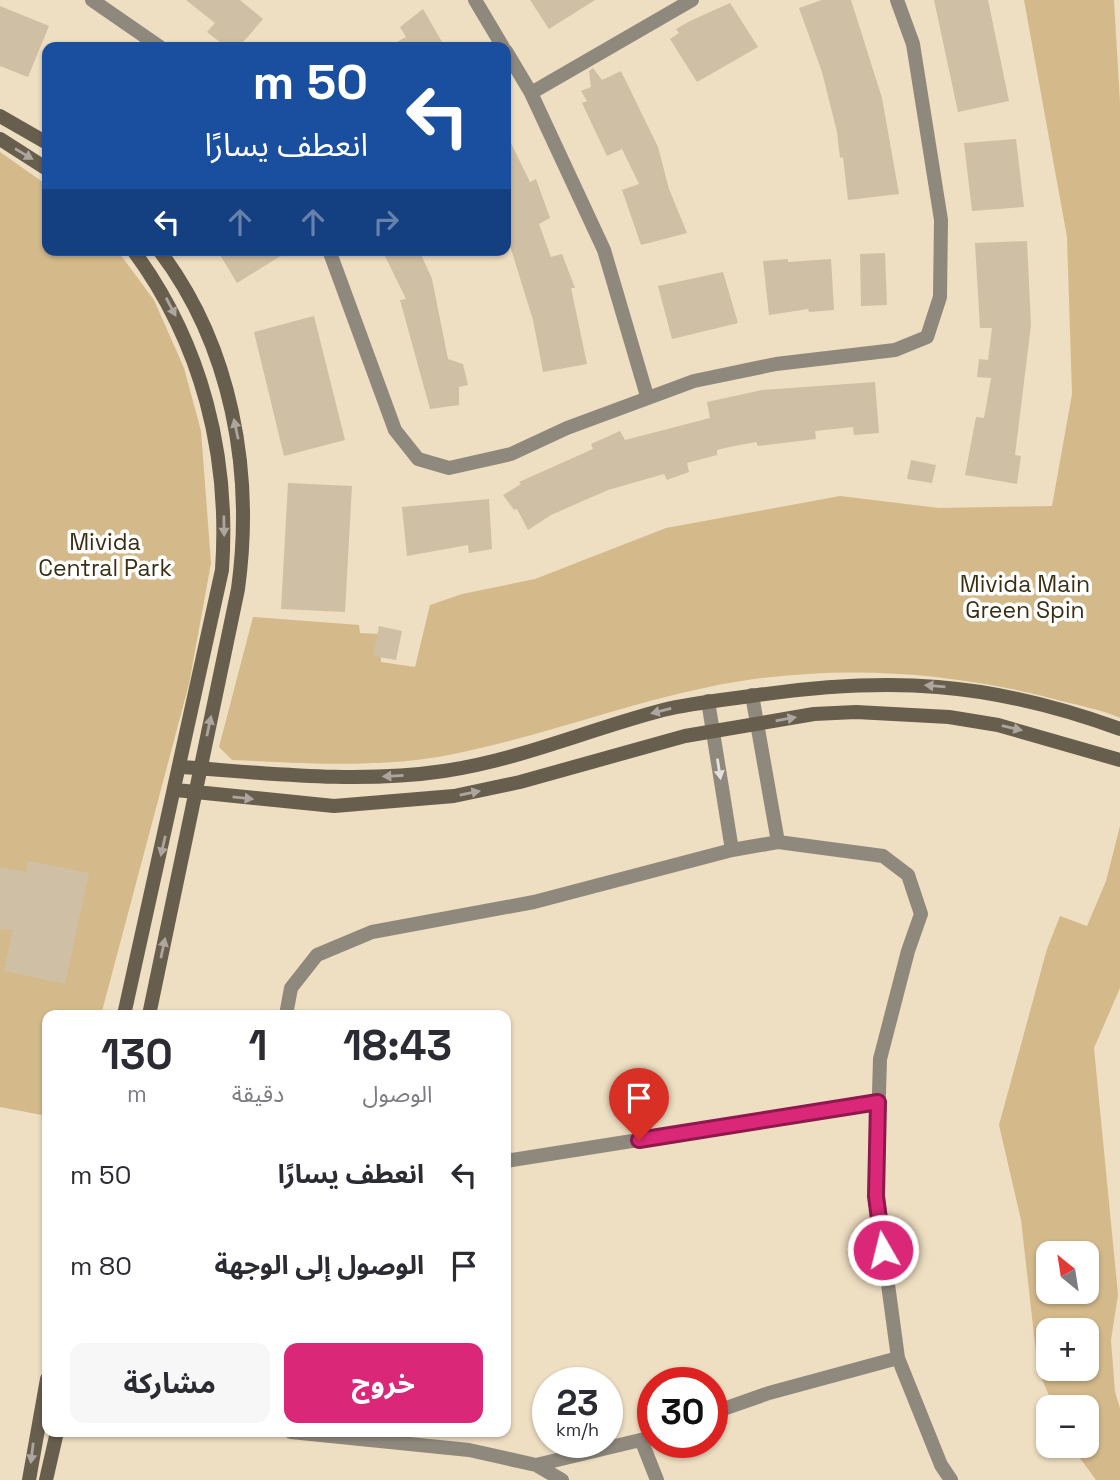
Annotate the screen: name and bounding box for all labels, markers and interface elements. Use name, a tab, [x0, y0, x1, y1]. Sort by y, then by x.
text: 50 m	[253, 51, 368, 113]
icon: left	[392, 70, 483, 161]
text: انعطف يسارًا	[204, 125, 368, 165]
one-way arrow	[15, 147, 34, 160]
icon: left	[148, 203, 186, 241]
icon: ahead	[221, 203, 259, 241]
icon: ahead	[294, 203, 332, 241]
icon: right	[367, 203, 405, 241]
one-way arrow	[164, 298, 176, 318]
one-way arrow	[230, 418, 241, 440]
one-way arrow	[218, 516, 230, 538]
park label: Mivida Central Park	[38, 527, 172, 583]
park label: Mivida Main Green Spin	[960, 569, 1090, 625]
one-way arrow	[924, 680, 946, 691]
one-way arrow	[650, 706, 672, 717]
one-way arrow	[775, 713, 797, 724]
one-way arrow	[204, 715, 215, 737]
one-way arrow	[1001, 723, 1023, 734]
one-way arrow	[714, 758, 725, 780]
one-way arrow	[381, 770, 403, 781]
one-way arrow	[459, 788, 481, 799]
one-way arrow	[233, 792, 255, 803]
one-way arrow	[158, 835, 169, 857]
one-way arrow	[157, 937, 168, 959]
text: 1	[248, 1019, 267, 1072]
text: 18:43	[343, 1019, 452, 1072]
text: 130	[101, 1028, 173, 1081]
pin	[609, 1068, 669, 1140]
text: m	[127, 1079, 147, 1109]
text: دقيقة	[232, 1079, 284, 1109]
text: الوصول	[363, 1079, 433, 1109]
icon: arrive	[620, 1079, 658, 1117]
icon: left	[445, 1156, 483, 1194]
text: انعطف يسارًا	[278, 1157, 424, 1191]
text: 50 m	[70, 1158, 131, 1192]
position arrow	[846, 1213, 920, 1287]
north arrow	[1036, 1241, 1099, 1304]
map controls	[1036, 1241, 1099, 1458]
icon: arrive	[445, 1247, 483, 1285]
text: الوصول إلى الوجهة	[214, 1248, 424, 1282]
text: 80 m	[70, 1249, 132, 1283]
button: +	[1036, 1318, 1099, 1381]
button: مشاركة	[70, 1343, 270, 1423]
button: خروج	[284, 1343, 483, 1423]
speed limit sign: 30	[637, 1367, 728, 1458]
text: 23	[556, 1381, 599, 1425]
button: −	[1036, 1395, 1099, 1458]
text: km/h	[556, 1418, 599, 1441]
one-way arrow	[27, 1442, 38, 1464]

